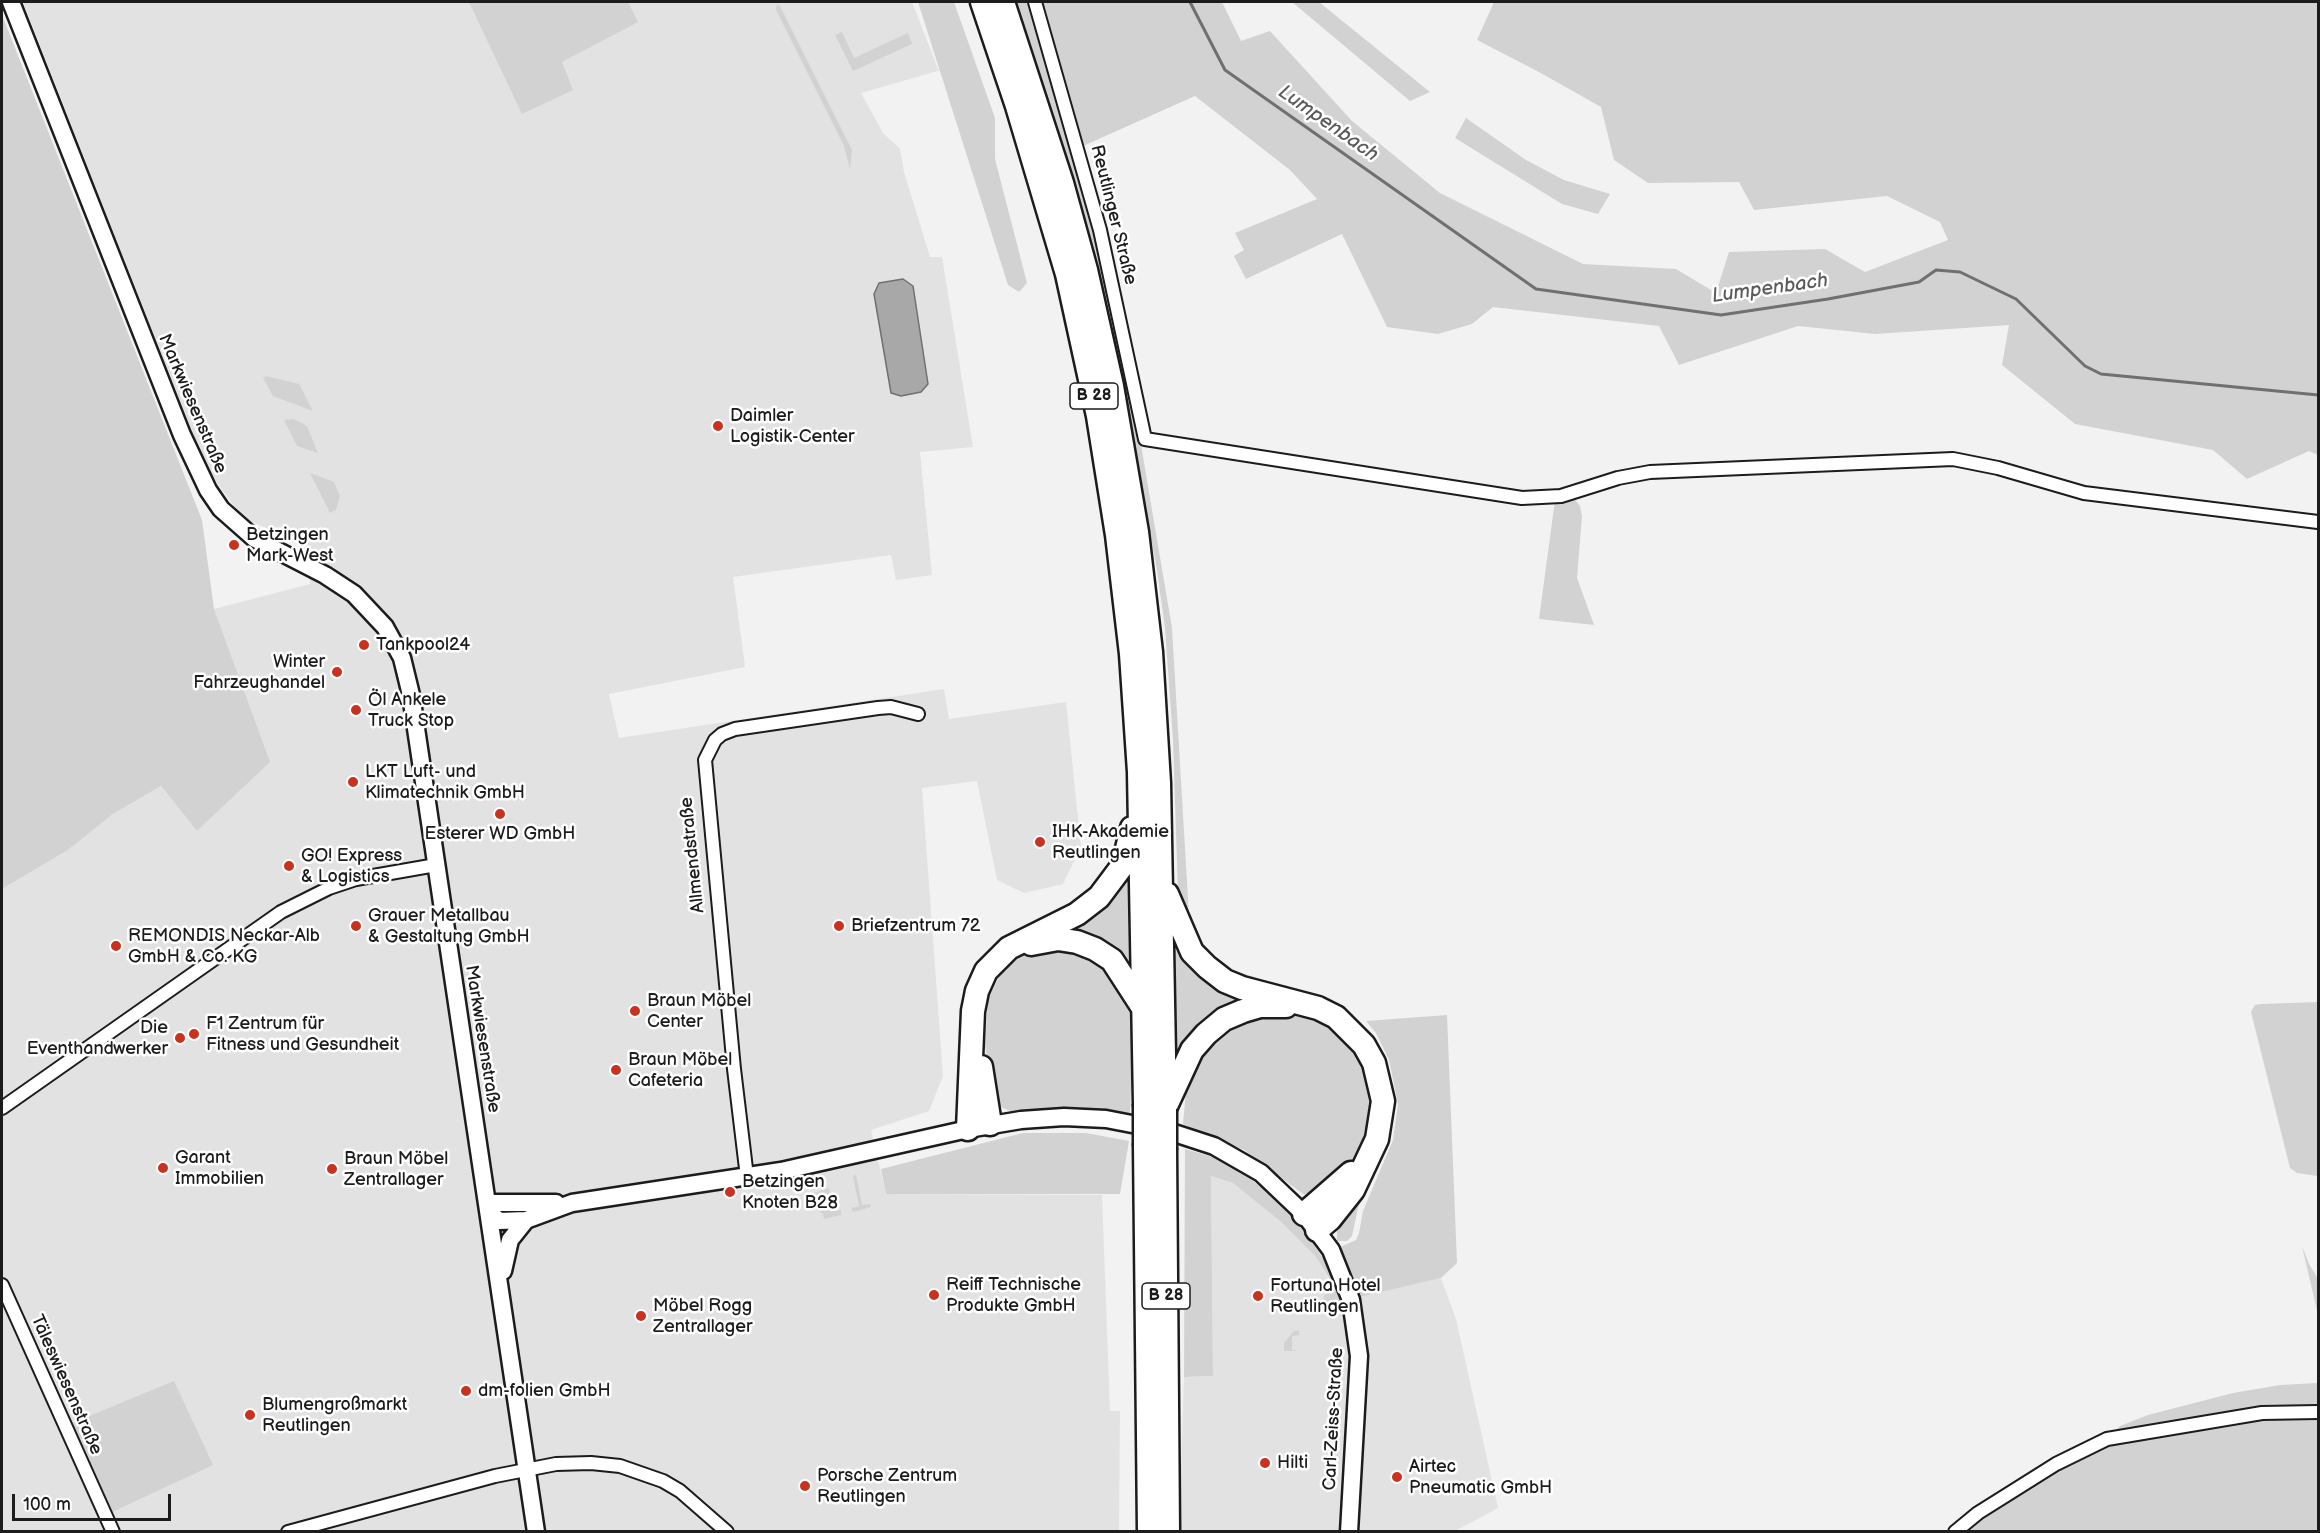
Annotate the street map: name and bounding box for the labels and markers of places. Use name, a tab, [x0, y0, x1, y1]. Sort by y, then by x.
place label: Daimler Logistik-Center	[730, 405, 854, 448]
marker: Daimler Logistik-Center	[711, 419, 725, 433]
place label: Betzingen Mark-West	[246, 524, 334, 566]
marker: Betzingen Mark-West	[227, 538, 241, 552]
place label: Tankpool24	[376, 634, 470, 656]
marker: Tankpool24	[357, 638, 371, 652]
place label: Winter Fahrzeughandel	[193, 651, 325, 694]
marker: Winter Fahrzeughandel	[330, 665, 344, 679]
place label: Öl Ankele Truck Stop	[368, 689, 454, 732]
marker: Öl Ankele Truck Stop	[349, 703, 363, 717]
place label: LKT Luft- und Klimatechnik GmbH	[365, 761, 525, 804]
marker: LKT Luft- und Klimatechnik GmbH	[346, 775, 360, 789]
marker: Esterer WD GmbH	[493, 807, 507, 821]
place label: IHK-Akademie Reutlingen	[1052, 821, 1169, 864]
place label: Esterer WD GmbH	[425, 823, 575, 845]
marker: IHK-Akademie Reutlingen	[1033, 835, 1047, 849]
place label: GO! Express & Logistics	[301, 845, 402, 888]
marker: GO! Express & Logistics	[282, 859, 296, 873]
place label: Grauer Metallbau & Gestaltung GmbH	[368, 905, 530, 948]
place label: Briefzentrum 72	[851, 915, 980, 937]
marker: Grauer Metallbau & Gestaltung GmbH	[349, 919, 363, 933]
marker: Briefzentrum 72	[832, 919, 846, 933]
place label: REMONDIS Neckar-Alb GmbH & Co. KG	[128, 925, 320, 968]
marker: REMONDIS Neckar-Alb GmbH & Co. KG	[109, 939, 123, 953]
place label: Braun Möbel Center	[647, 990, 751, 1032]
marker: Braun Möbel Center	[628, 1004, 642, 1018]
place label: F1 Zentrum für Fitness und Gesundheit	[206, 1013, 399, 1056]
place label: Die Eventhandwerker	[27, 1017, 168, 1060]
marker: F1 Zentrum für Fitness und Gesundheit	[187, 1027, 201, 1041]
marker: Die Eventhandwerker	[173, 1031, 187, 1045]
place label: Braun Möbel Cafeteria	[628, 1049, 732, 1092]
marker: Braun Möbel Cafeteria	[609, 1063, 623, 1077]
place label: Garant Immobilien	[175, 1147, 264, 1190]
place label: Braun Möbel Zentrallager	[344, 1148, 448, 1190]
marker: Garant Immobilien	[156, 1161, 170, 1175]
marker: Braun Möbel Zentrallager	[325, 1162, 339, 1176]
place label: Betzingen Knoten B28	[742, 1171, 838, 1214]
marker: Betzingen Knoten B28	[723, 1185, 737, 1199]
place label: Reiff Technische Produkte GmbH	[946, 1274, 1081, 1316]
place label: Fortuna Hotel Reutlingen	[1270, 1275, 1381, 1318]
marker: Reiff Technische Produkte GmbH	[927, 1288, 941, 1302]
marker: Fortuna Hotel Reutlingen	[1251, 1289, 1265, 1303]
place label: Möbel Rogg Zentrallager	[653, 1295, 752, 1338]
marker: Möbel Rogg Zentrallager	[634, 1309, 648, 1323]
place label: dm-folien GmbH	[478, 1380, 611, 1402]
marker: dm-folien GmbH	[459, 1384, 473, 1398]
place label: Blumengroßmarkt Reutlingen	[262, 1394, 407, 1436]
marker: Blumengroßmarkt Reutlingen	[243, 1408, 257, 1422]
place label: Hilti	[1277, 1452, 1308, 1474]
marker: Hilti	[1258, 1456, 1272, 1470]
place label: Airtec Pneumatic GmbH	[1409, 1456, 1552, 1498]
place label: Porsche Zentrum Reutlingen	[817, 1465, 957, 1508]
marker: Airtec Pneumatic GmbH	[1390, 1470, 1404, 1484]
marker: Porsche Zentrum Reutlingen	[798, 1479, 812, 1493]

